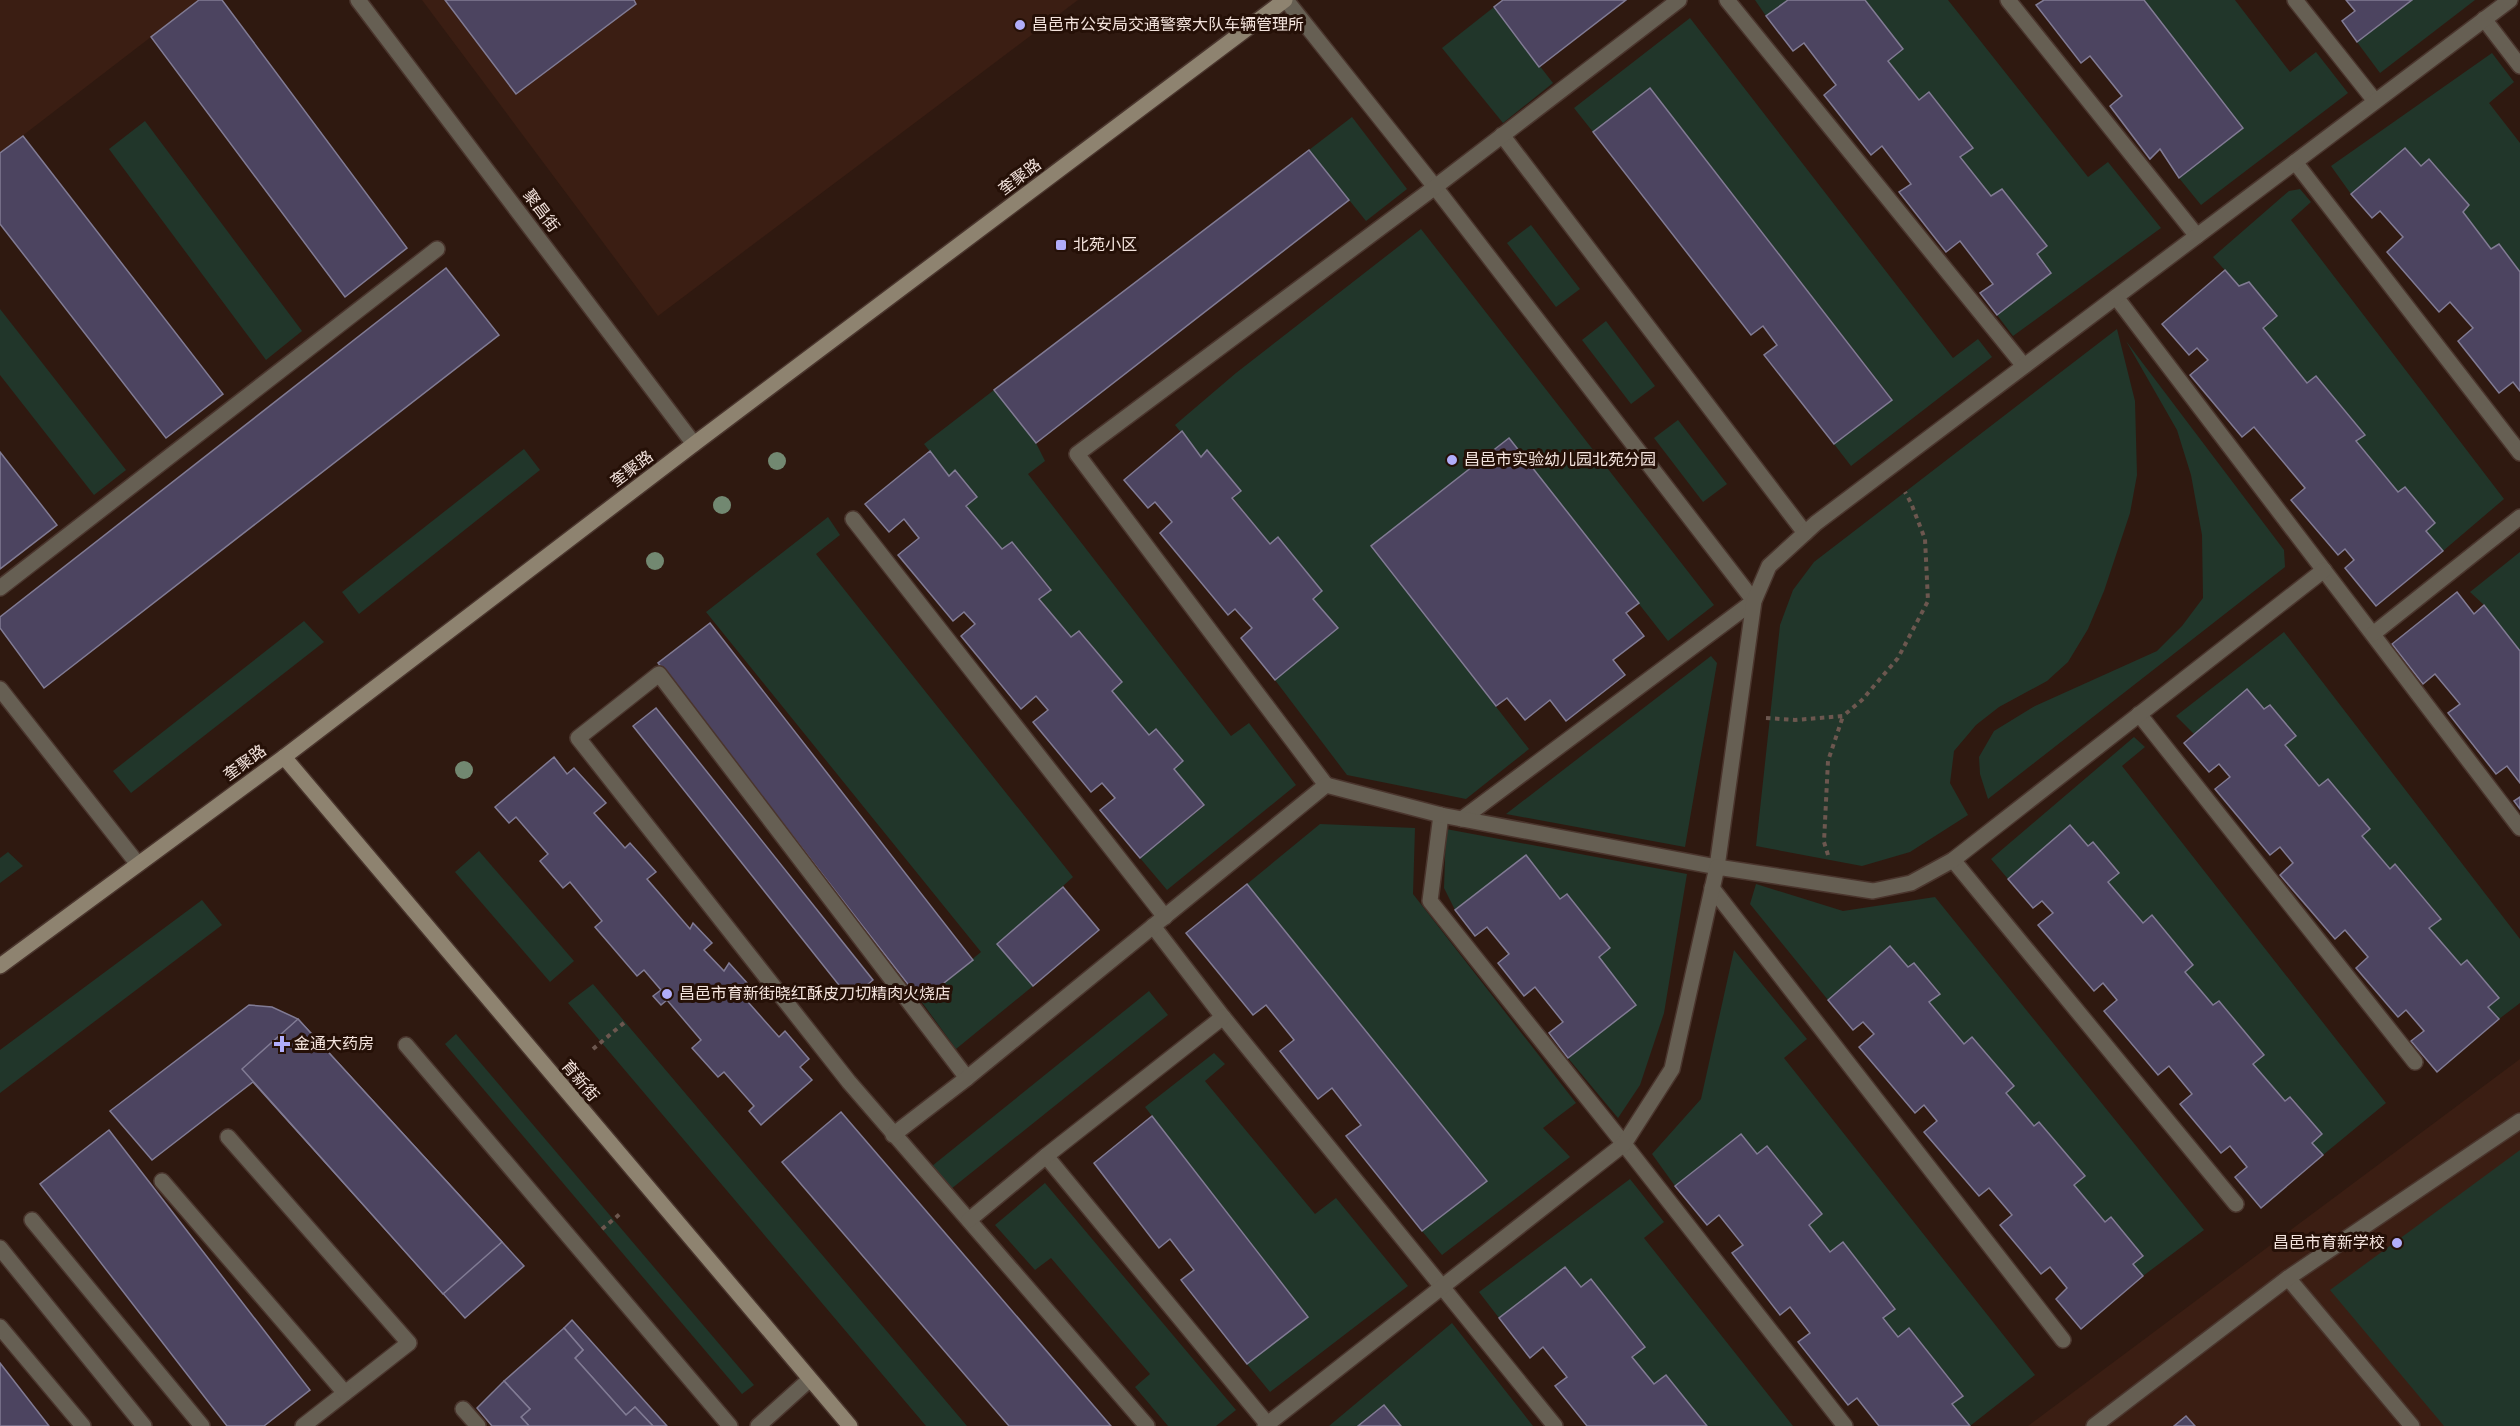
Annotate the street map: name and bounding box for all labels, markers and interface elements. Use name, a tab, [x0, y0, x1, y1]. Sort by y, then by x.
place label: 昌邑市公安局交通警察大队车辆管理所	[1032, 15, 1304, 35]
marker: 昌邑市公安局交通警察大队车辆管理所	[1013, 18, 1027, 32]
street label: 奎聚路	[995, 155, 1045, 199]
street label: 聚昌街	[519, 186, 563, 236]
place label: 北苑小区	[1073, 235, 1137, 255]
marker: 北苑小区	[1054, 238, 1068, 252]
street label: 奎聚路	[607, 447, 657, 491]
place label: 昌邑市实验幼儿园北苑分园	[1464, 450, 1656, 470]
marker: 昌邑市实验幼儿园北苑分园	[1445, 453, 1459, 467]
street label: 奎聚路	[220, 741, 270, 785]
place label: 昌邑市育新街晓红酥皮刀切精肉火烧店	[679, 984, 951, 1004]
marker: 昌邑市育新街晓红酥皮刀切精肉火烧店	[660, 987, 674, 1001]
place label: 金通大药房	[294, 1034, 374, 1054]
marker: 金通大药房	[275, 1037, 289, 1051]
street label: 育新街	[557, 1056, 603, 1106]
place label: 昌邑市育新学校	[2273, 1233, 2385, 1253]
marker: 昌邑市育新学校	[2390, 1236, 2404, 1250]

